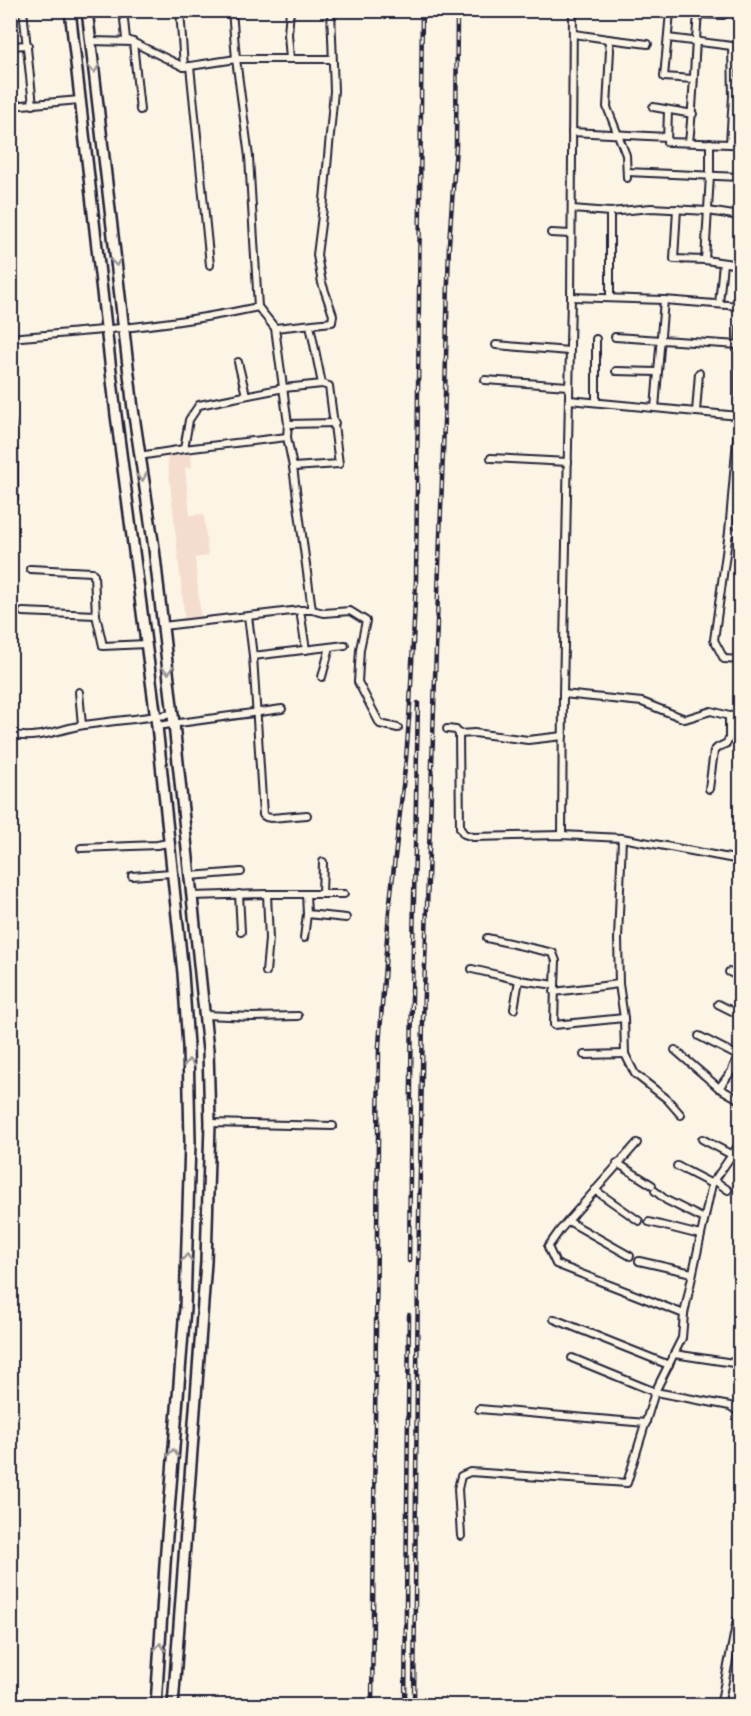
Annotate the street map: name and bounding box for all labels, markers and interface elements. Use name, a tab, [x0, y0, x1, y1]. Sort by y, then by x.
one-way arrow	[87, 64, 100, 73]
one-way arrow	[109, 258, 122, 267]
one-way arrow	[136, 472, 148, 481]
one-way arrow	[161, 665, 174, 675]
one-way arrow	[183, 1059, 195, 1068]
one-way arrow	[180, 1254, 193, 1263]
one-way arrow	[166, 1448, 179, 1457]
one-way arrow	[154, 1643, 167, 1652]

